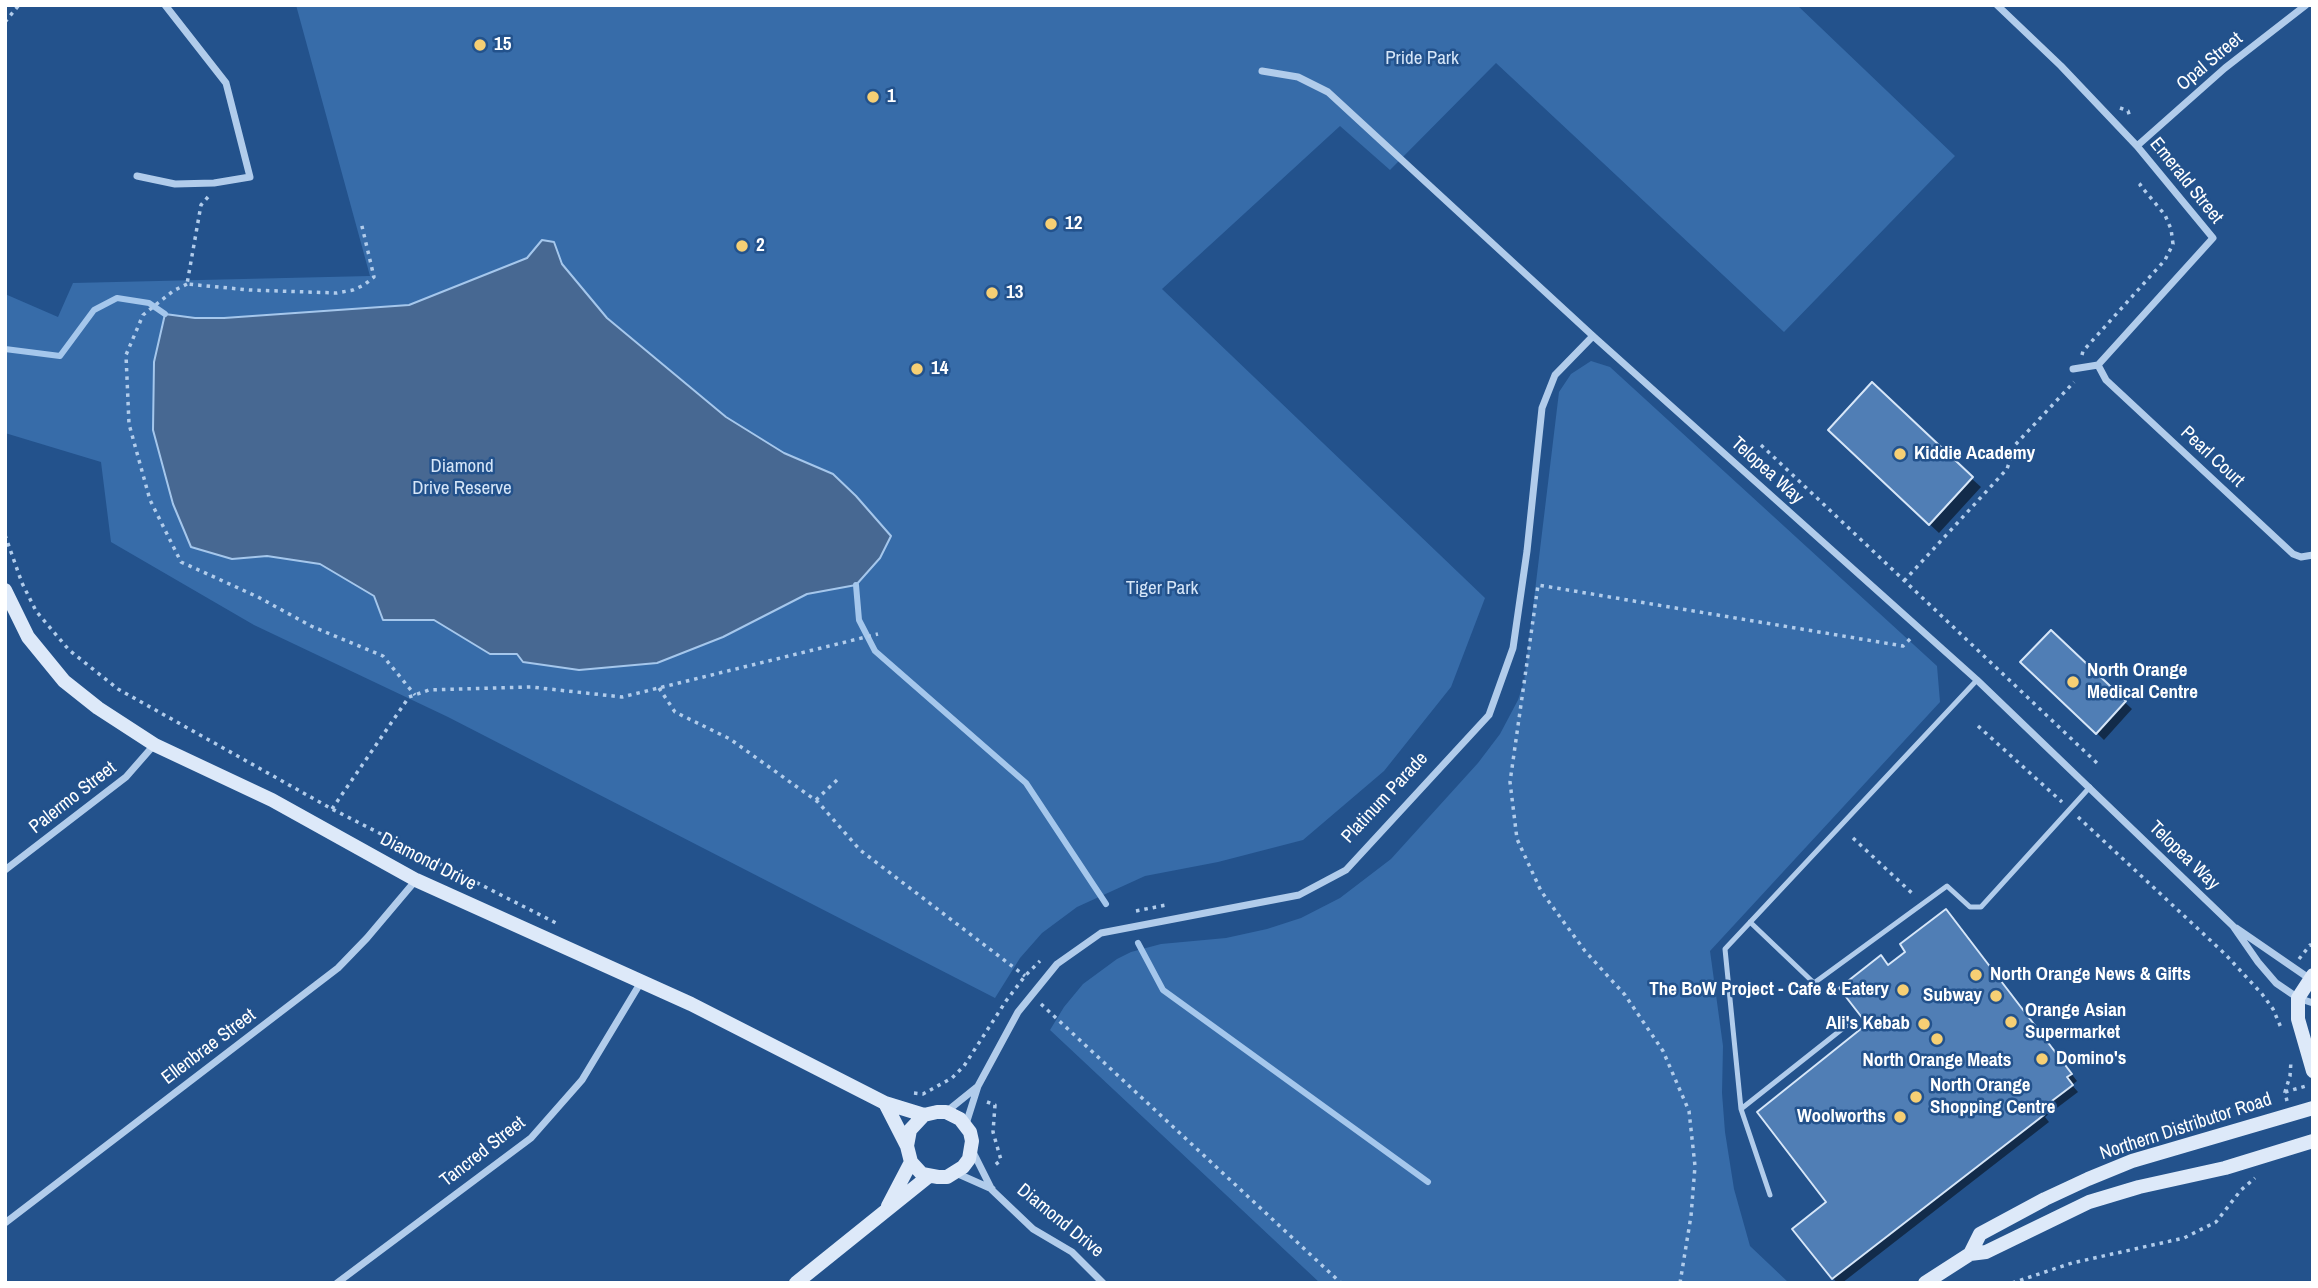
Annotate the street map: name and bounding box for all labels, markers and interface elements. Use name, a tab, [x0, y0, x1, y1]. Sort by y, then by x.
street label: Opal Street	[2172, 28, 2248, 96]
place label: 15	[494, 34, 511, 56]
marker: 15	[472, 37, 488, 53]
park label: Pride Park	[1385, 48, 1459, 70]
place label: 1	[887, 86, 896, 108]
marker: 1	[865, 89, 881, 105]
street label: Emerald Street	[2144, 133, 2228, 229]
place label: 12	[1065, 213, 1082, 235]
marker: 12	[1043, 216, 1059, 232]
place label: 2	[756, 235, 765, 257]
marker: 2	[734, 238, 750, 254]
place label: 13	[1006, 282, 1023, 304]
marker: 13	[984, 285, 1000, 301]
place label: 14	[931, 358, 948, 380]
marker: 14	[909, 361, 925, 377]
street label: Pearl Court	[2175, 422, 2249, 492]
street label: Telopea Way	[1726, 433, 1808, 509]
place label: Kiddie Academy	[1914, 443, 2035, 465]
marker: Kiddie Academy	[1892, 446, 1908, 462]
park label: Diamond Drive Reserve	[412, 456, 512, 500]
park label: Tiger Park	[1126, 578, 1198, 600]
place label: North Orange Medical Centre	[2087, 660, 2198, 704]
marker: North Orange Medical Centre	[2065, 674, 2081, 690]
street label: Platinum Parade	[1337, 748, 1433, 848]
street label: Palermo Street	[25, 757, 121, 839]
street label: Telopea Way	[2144, 817, 2224, 895]
street label: Diamond Drive	[376, 828, 480, 896]
place label: North Orange News & Gifts	[1990, 964, 2191, 986]
marker: North Orange News & Gifts	[1968, 967, 1984, 983]
place label: The BoW Project - Cafe & Eatery	[1649, 979, 1889, 1001]
marker: The BoW Project - Cafe & Eatery	[1895, 982, 1911, 998]
place label: Subway	[1923, 985, 1982, 1007]
marker: Subway	[1988, 988, 2004, 1004]
place label: Orange Asian Supermarket	[2025, 1000, 2126, 1044]
street label: Ellenbrae Street	[158, 1004, 260, 1090]
place label: Ali's Kebab	[1826, 1013, 1910, 1035]
marker: Orange Asian Supermarket	[2003, 1014, 2019, 1030]
marker: Ali's Kebab	[1916, 1016, 1932, 1032]
marker: North Orange Meats	[1929, 1031, 1945, 1047]
place label: Domino's	[2056, 1048, 2126, 1070]
place label: North Orange Meats	[1863, 1050, 2011, 1072]
marker: Domino's	[2034, 1051, 2050, 1067]
place label: North Orange Shopping Centre	[1930, 1075, 2056, 1119]
street label: Northern Distributor Road	[2097, 1088, 2275, 1166]
marker: North Orange Shopping Centre	[1908, 1089, 1924, 1105]
place label: Woolworths	[1797, 1106, 1886, 1128]
marker: Woolworths	[1892, 1109, 1908, 1125]
street label: Tancred Street	[436, 1112, 530, 1192]
street label: Diamond Drive	[1012, 1179, 1108, 1263]

